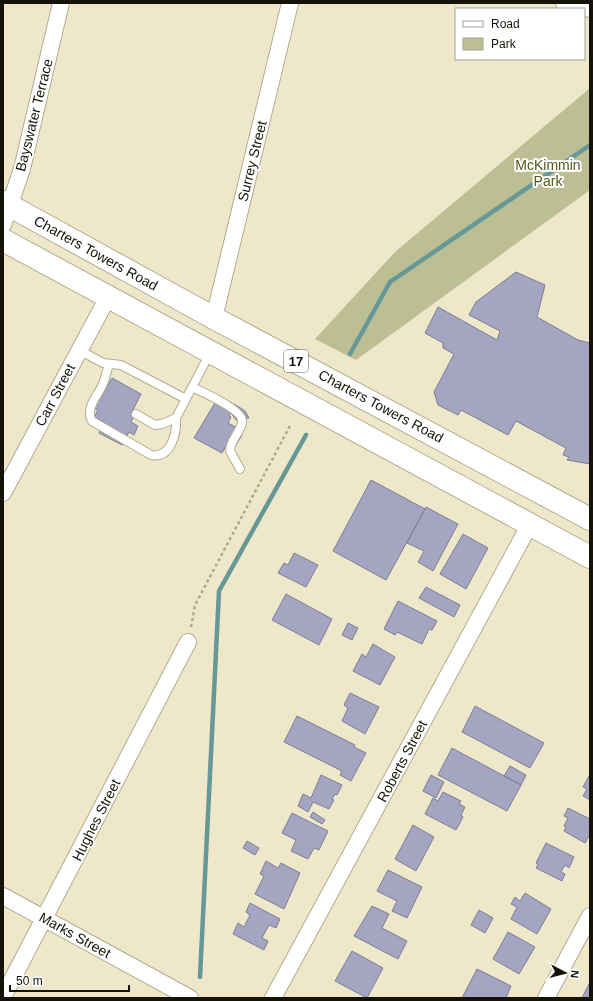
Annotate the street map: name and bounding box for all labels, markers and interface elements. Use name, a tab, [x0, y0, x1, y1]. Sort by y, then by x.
legend	[455, 8, 585, 60]
text: Road	[491, 17, 520, 31]
text: Park	[491, 37, 517, 51]
street label: Bayswater Terrace	[12, 57, 56, 173]
street label: Surrey Street	[234, 119, 270, 203]
park label: McKimmin Park	[515, 157, 581, 189]
street label: Charters Towers Road	[31, 212, 161, 294]
road number: 17	[284, 350, 308, 372]
street label: Carr Street	[32, 361, 78, 429]
street label: Charters Towers Road	[316, 366, 446, 446]
street label: Roberts Street	[374, 717, 430, 805]
street label: Hughes Street	[69, 776, 123, 864]
street label: Marks Street	[36, 909, 114, 961]
north arrow	[545, 953, 585, 993]
scale bar	[10, 967, 129, 993]
text: N	[568, 970, 581, 979]
text: 50 m	[16, 974, 43, 988]

